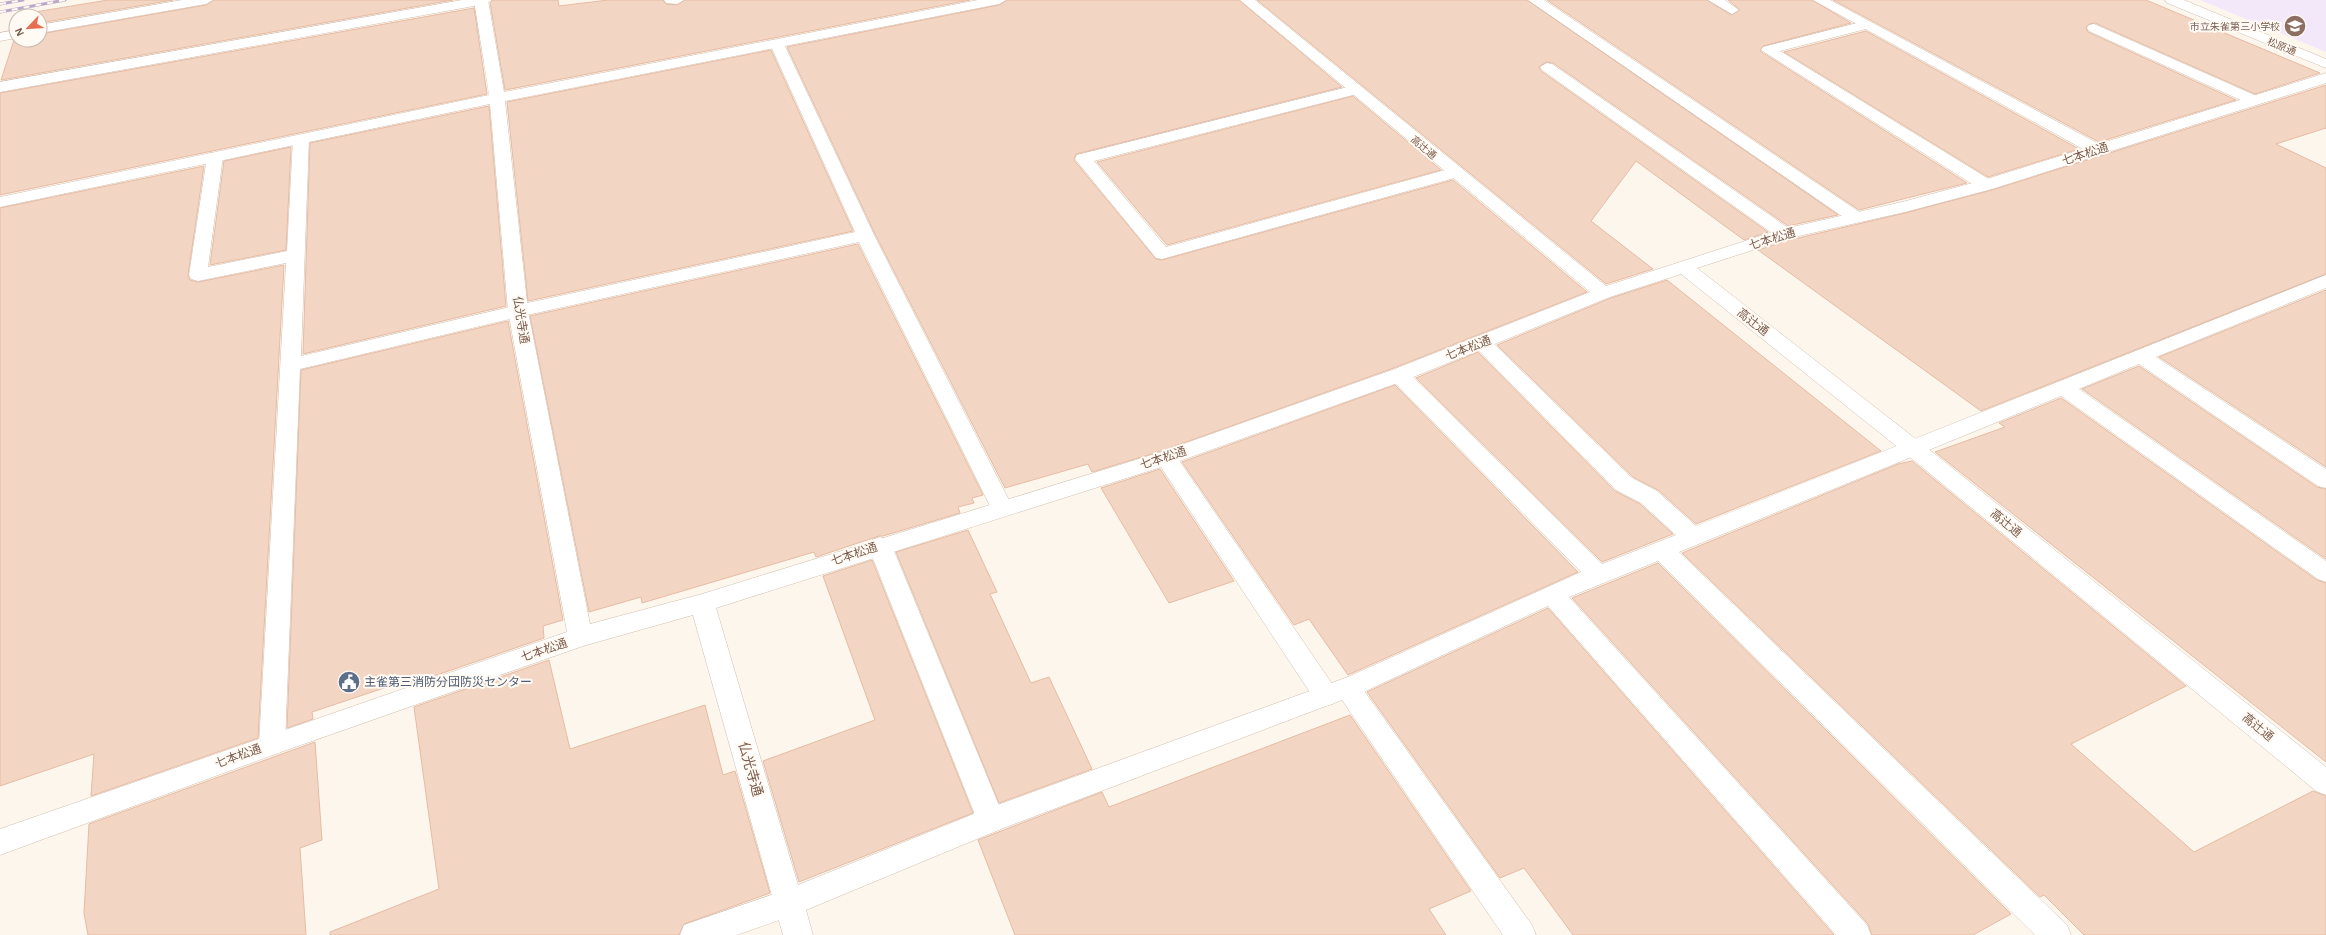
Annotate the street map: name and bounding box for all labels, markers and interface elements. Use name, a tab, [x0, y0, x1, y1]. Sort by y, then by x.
north arrow	[8, 8, 48, 48]
school or university icon: 市立朱雀第三小学校	[2282, 13, 2308, 39]
place label: 市立朱雀第三小学校	[2190, 21, 2280, 32]
text: N	[13, 26, 26, 38]
street label: 松原通	[2266, 36, 2298, 57]
street label: 高辻通	[1409, 134, 1439, 161]
street label: 七本松通	[2060, 140, 2110, 167]
street label: 七本松通	[1747, 225, 1797, 252]
street label: 仏光寺通	[511, 295, 532, 345]
street label: 高辻通	[1735, 305, 1771, 338]
street label: 七本松通	[1443, 333, 1493, 362]
street label: 七本松通	[1138, 444, 1188, 471]
street label: 高辻通	[1988, 506, 2024, 539]
street label: 七本松通	[829, 540, 879, 567]
street label: 七本松通	[519, 636, 569, 663]
public building icon: 主雀第三消防分団防災センター	[336, 669, 362, 695]
place label: 主雀第三消防分団防災センター	[364, 675, 532, 688]
street label: 高辻通	[2240, 710, 2276, 743]
street label: 仏光寺通	[736, 740, 765, 798]
street label: 七本松通	[213, 741, 263, 770]

